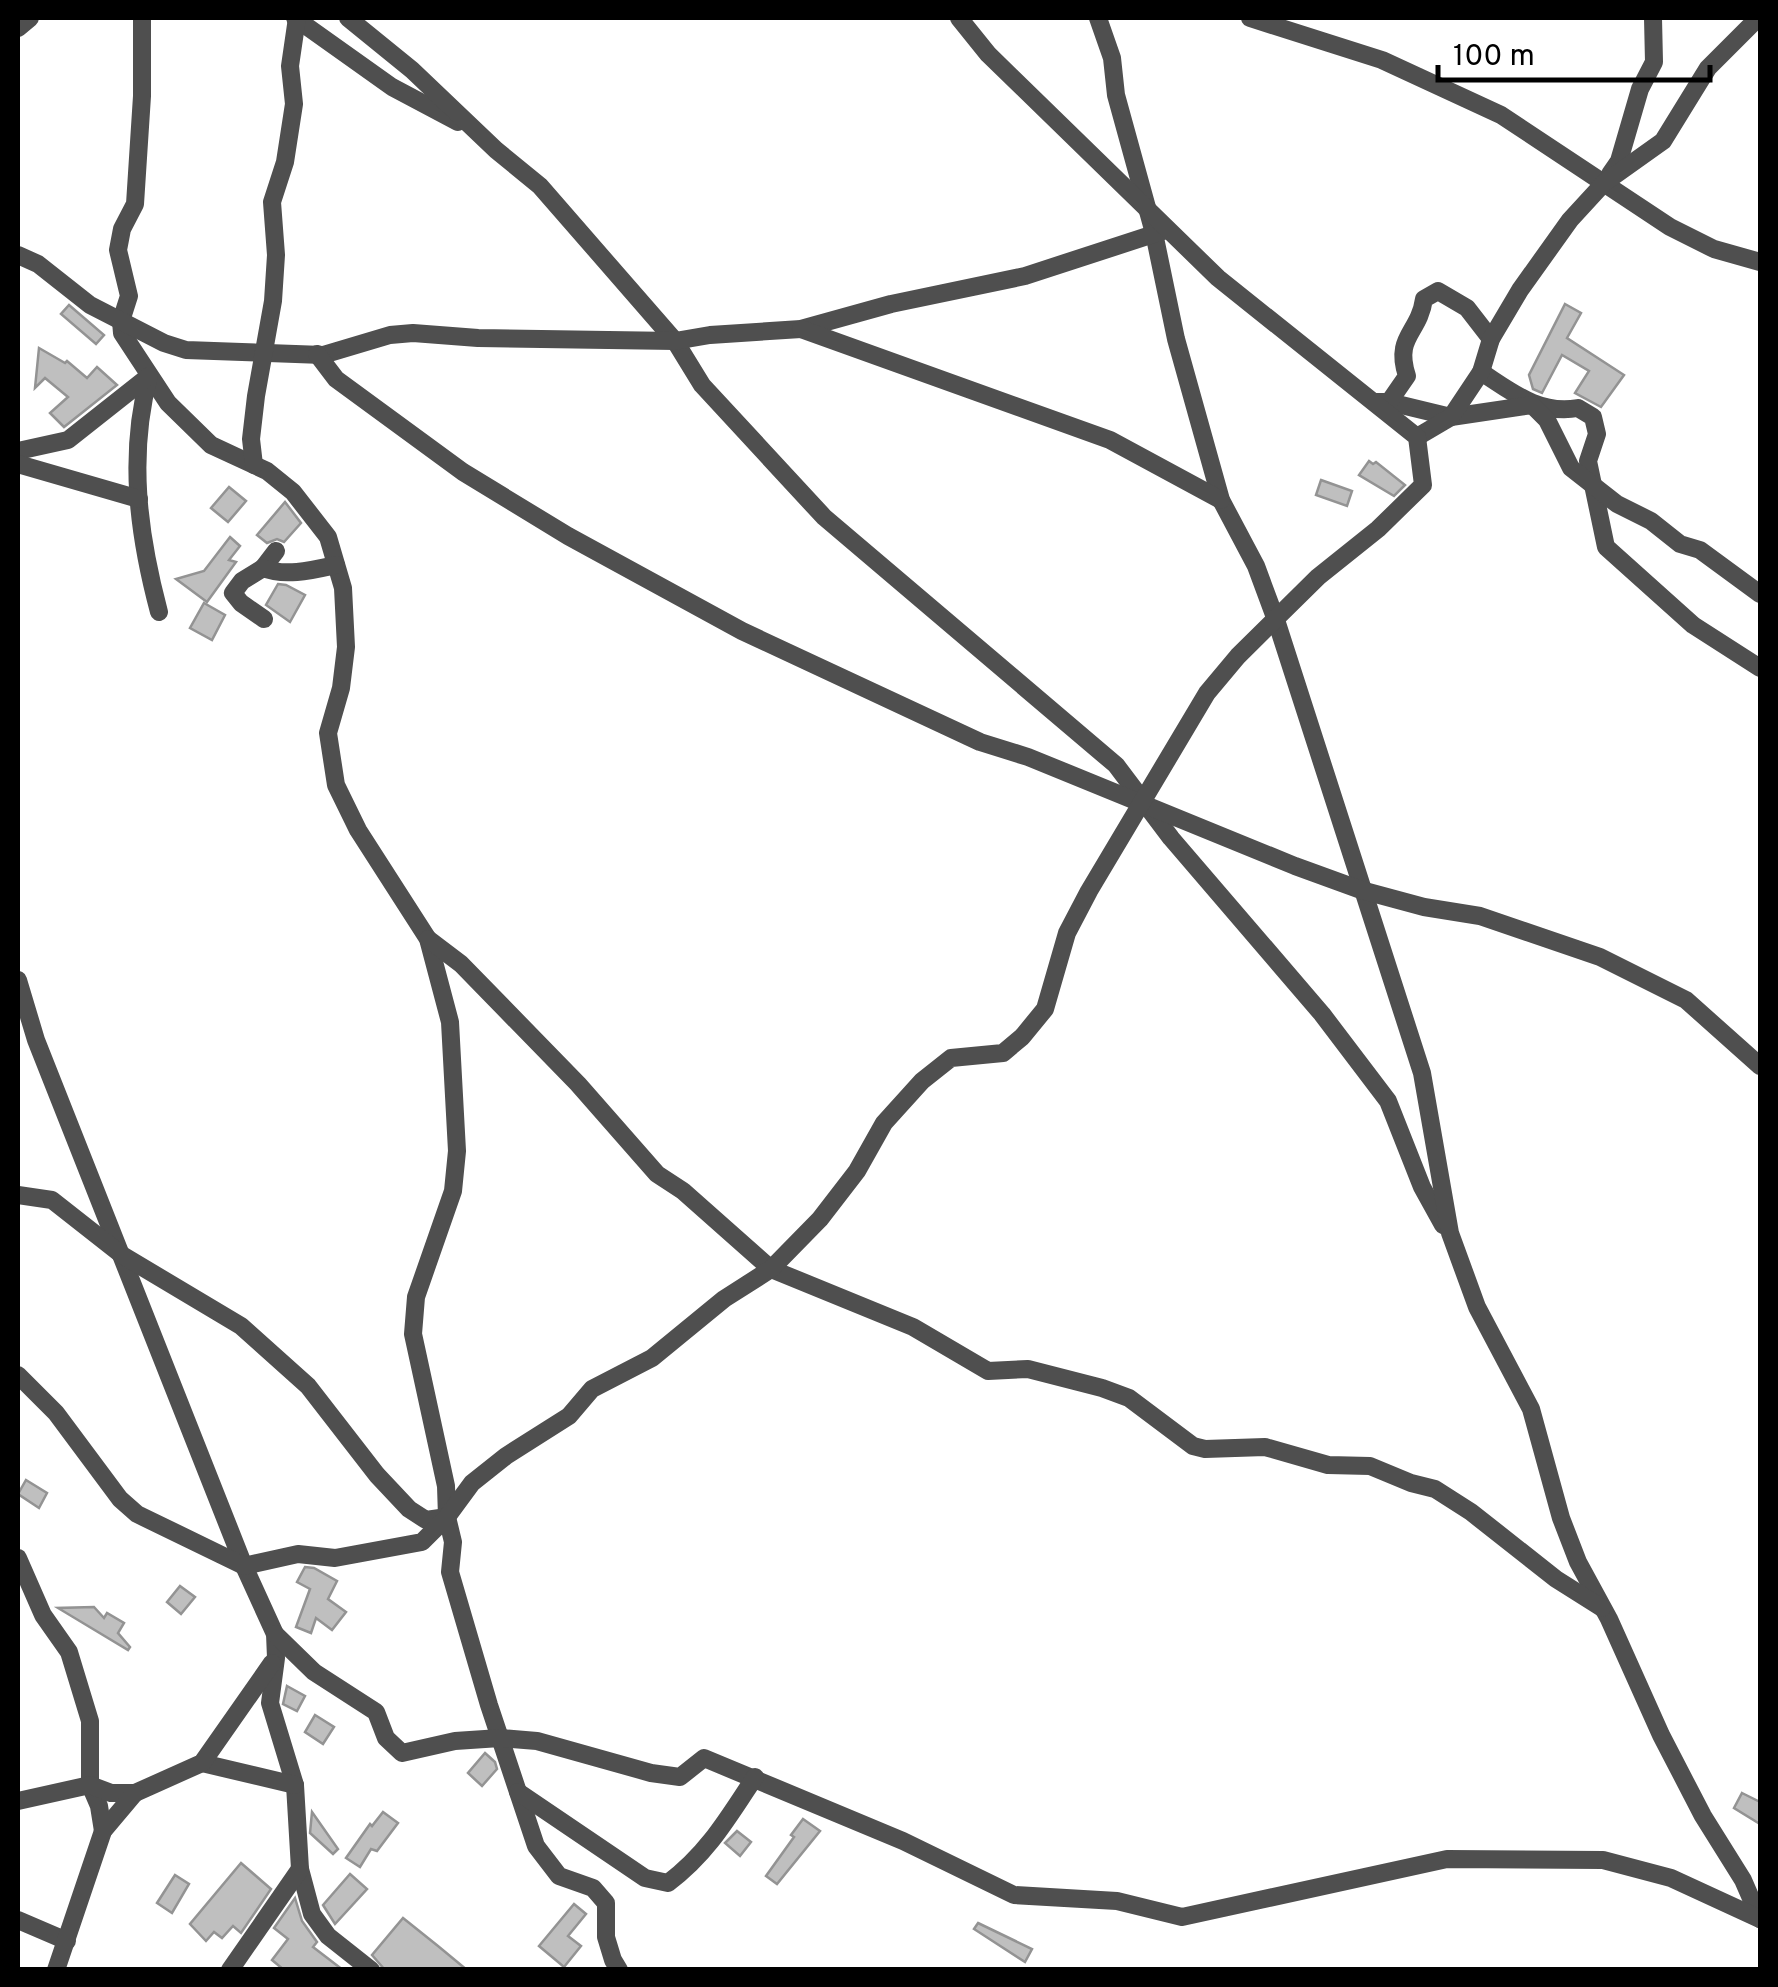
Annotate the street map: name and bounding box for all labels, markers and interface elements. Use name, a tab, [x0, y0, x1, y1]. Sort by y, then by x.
scale bar	[1438, 20, 1710, 82]
text: 100 m	[1453, 39, 1535, 76]

